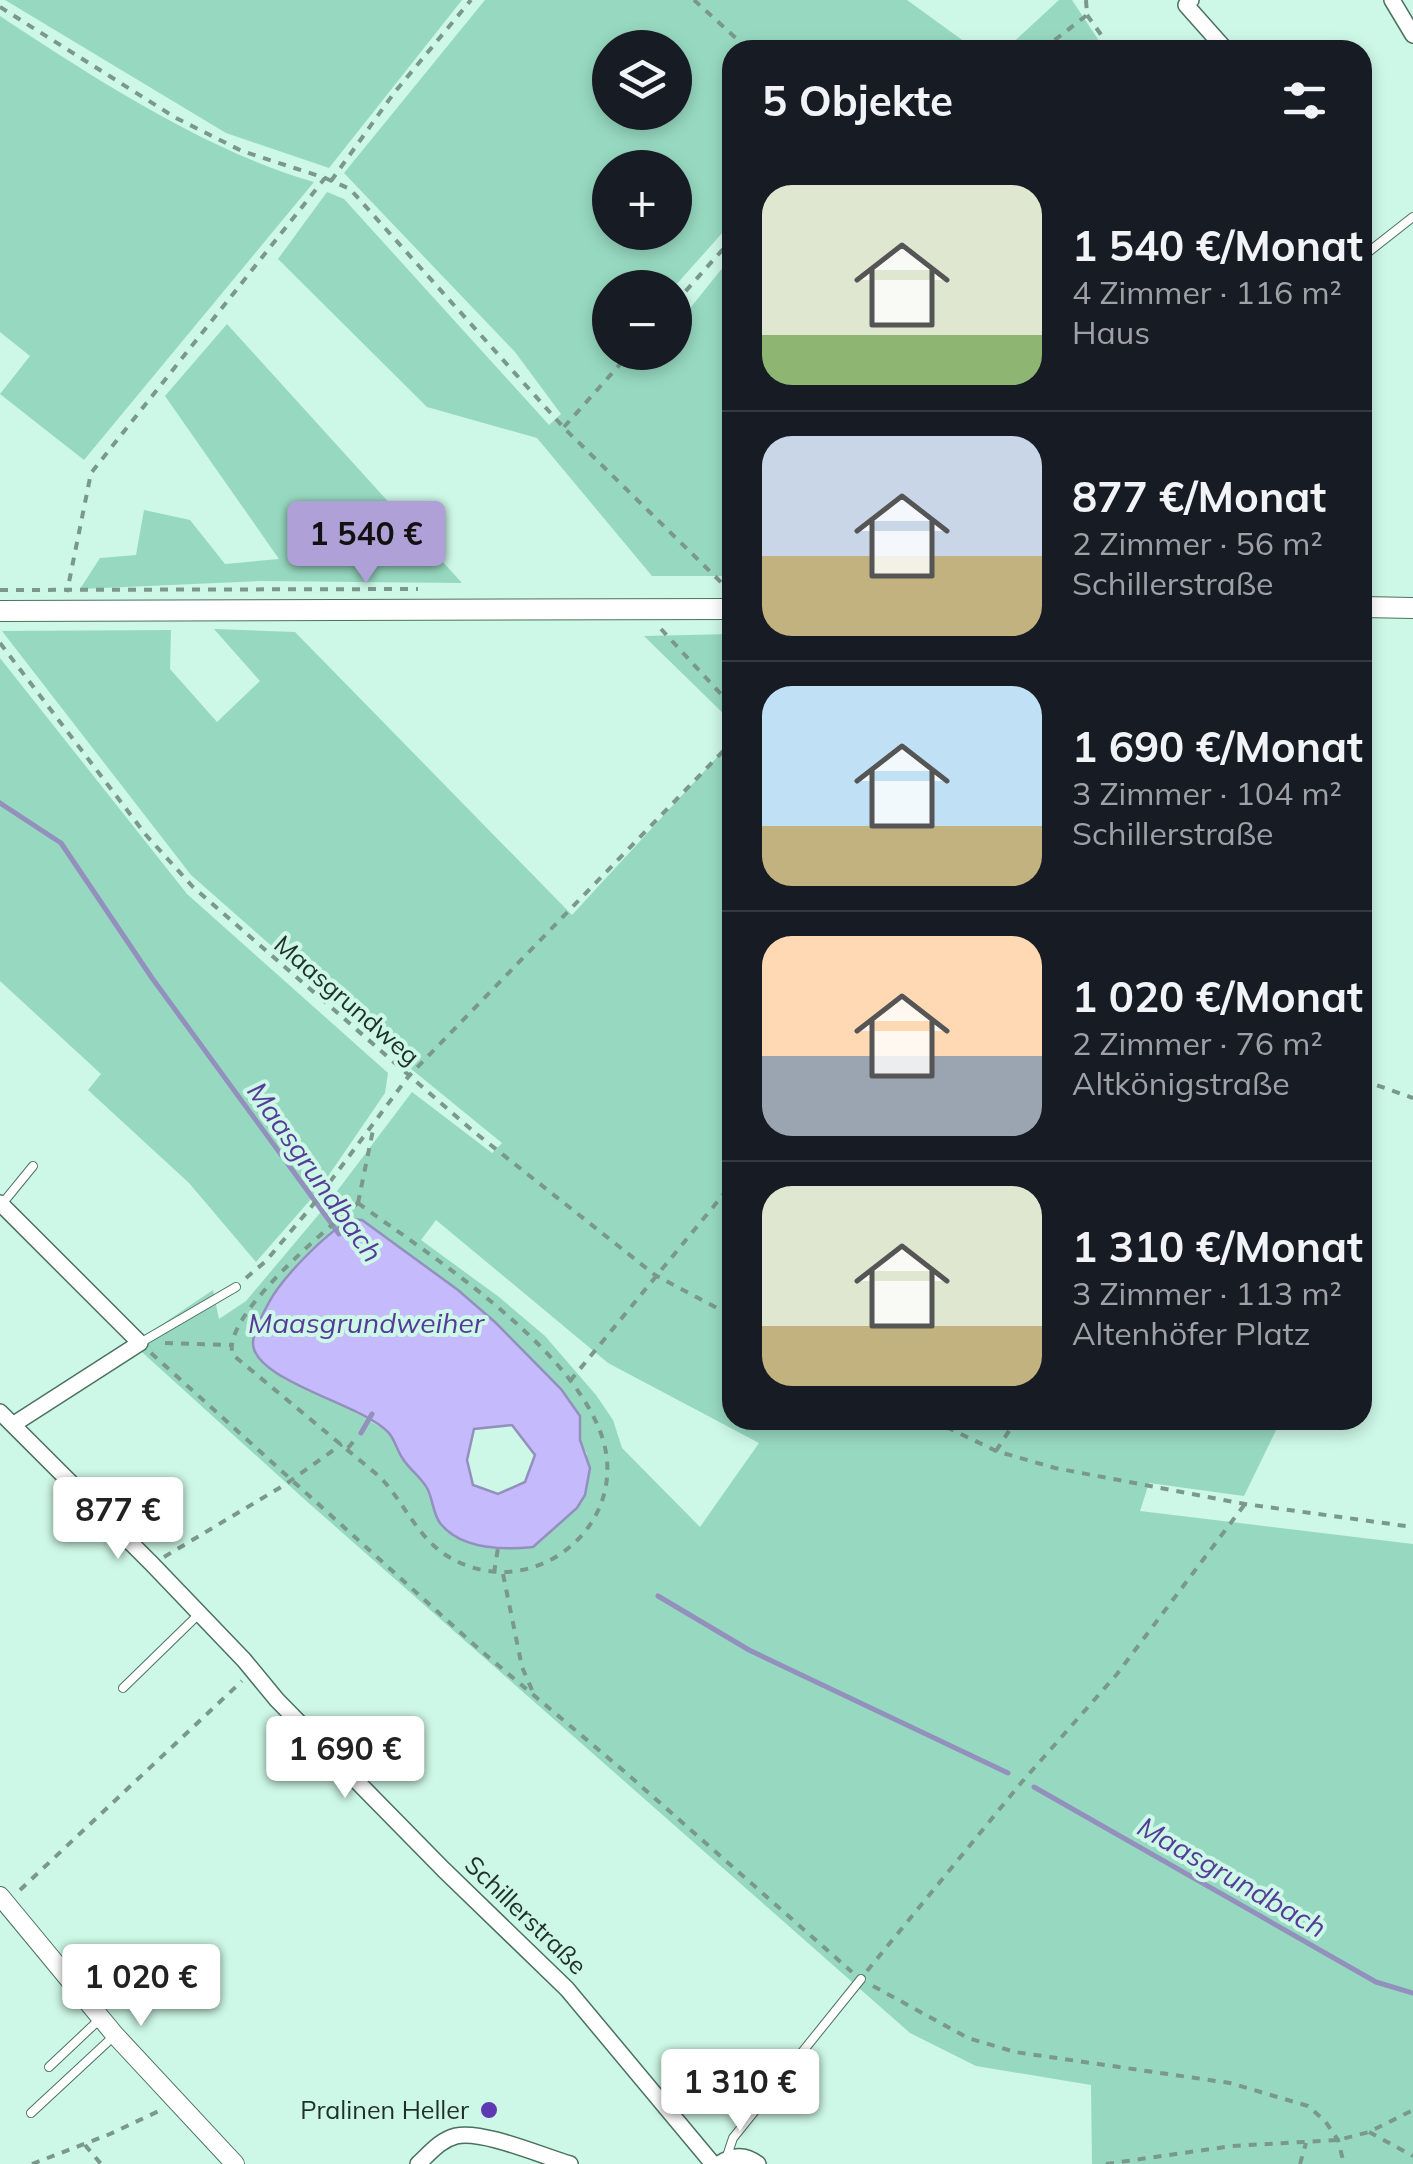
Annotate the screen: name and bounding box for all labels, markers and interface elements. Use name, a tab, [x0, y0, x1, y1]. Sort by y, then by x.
map controls	[592, 30, 692, 370]
button: layers	[592, 30, 692, 130]
icon: filters	[1277, 73, 1332, 128]
text: 5 Objekte	[762, 74, 953, 127]
button: +	[592, 150, 692, 250]
text: 1 540 €/Monat	[1072, 219, 1363, 272]
icon: home	[842, 225, 962, 345]
button: −	[592, 270, 692, 370]
text: 4 Zimmer · 116 m²	[1072, 272, 1342, 312]
text: Haus	[1072, 312, 1150, 352]
text: 877 €/Monat	[1072, 470, 1326, 523]
icon: home	[842, 476, 962, 596]
pin: 1 540 €	[274, 501, 458, 586]
text: 1 540 €	[309, 513, 423, 553]
text: 2 Zimmer · 56 m²	[1072, 523, 1323, 563]
text: Schillerstraße	[1072, 563, 1274, 603]
text: 1 690 €/Monat	[1072, 720, 1363, 773]
icon: home	[842, 726, 962, 846]
text: 3 Zimmer · 104 m²	[1072, 773, 1342, 813]
text: Schillerstraße	[1072, 813, 1274, 853]
street label: Maasgrundweg	[268, 928, 426, 1071]
text: 1 020 €/Monat	[1072, 970, 1363, 1023]
icon: home	[842, 976, 962, 1096]
text: 2 Zimmer · 76 m²	[1072, 1023, 1323, 1063]
text: Altkönigstraße	[1072, 1063, 1290, 1103]
water label: Maasgrundbach	[240, 1075, 390, 1268]
text: 1 310 €/Monat	[1072, 1220, 1363, 1273]
icon: home	[842, 1226, 962, 1346]
text: 3 Zimmer · 113 m²	[1072, 1273, 1342, 1313]
water label: Maasgrundweiher	[248, 1305, 486, 1340]
text: Altenhöfer Platz	[1072, 1313, 1310, 1353]
pin: 877 €	[48, 1477, 188, 1562]
text: 877 €	[75, 1489, 161, 1529]
pin: 1 690 €	[253, 1716, 437, 1801]
text: 1 690 €	[288, 1728, 402, 1768]
water label: Maasgrundbach	[1132, 1808, 1333, 1945]
street label: Schillerstraße	[459, 1849, 594, 1980]
pin: 1 020 €	[49, 1944, 233, 2029]
text: 1 020 €	[84, 1956, 198, 1996]
pin: 1 310 €	[648, 2049, 832, 2134]
text: 1 310 €	[683, 2061, 797, 2101]
place label: Pralinen Heller	[300, 2094, 469, 2125]
marker: Pralinen Heller	[478, 2099, 500, 2121]

